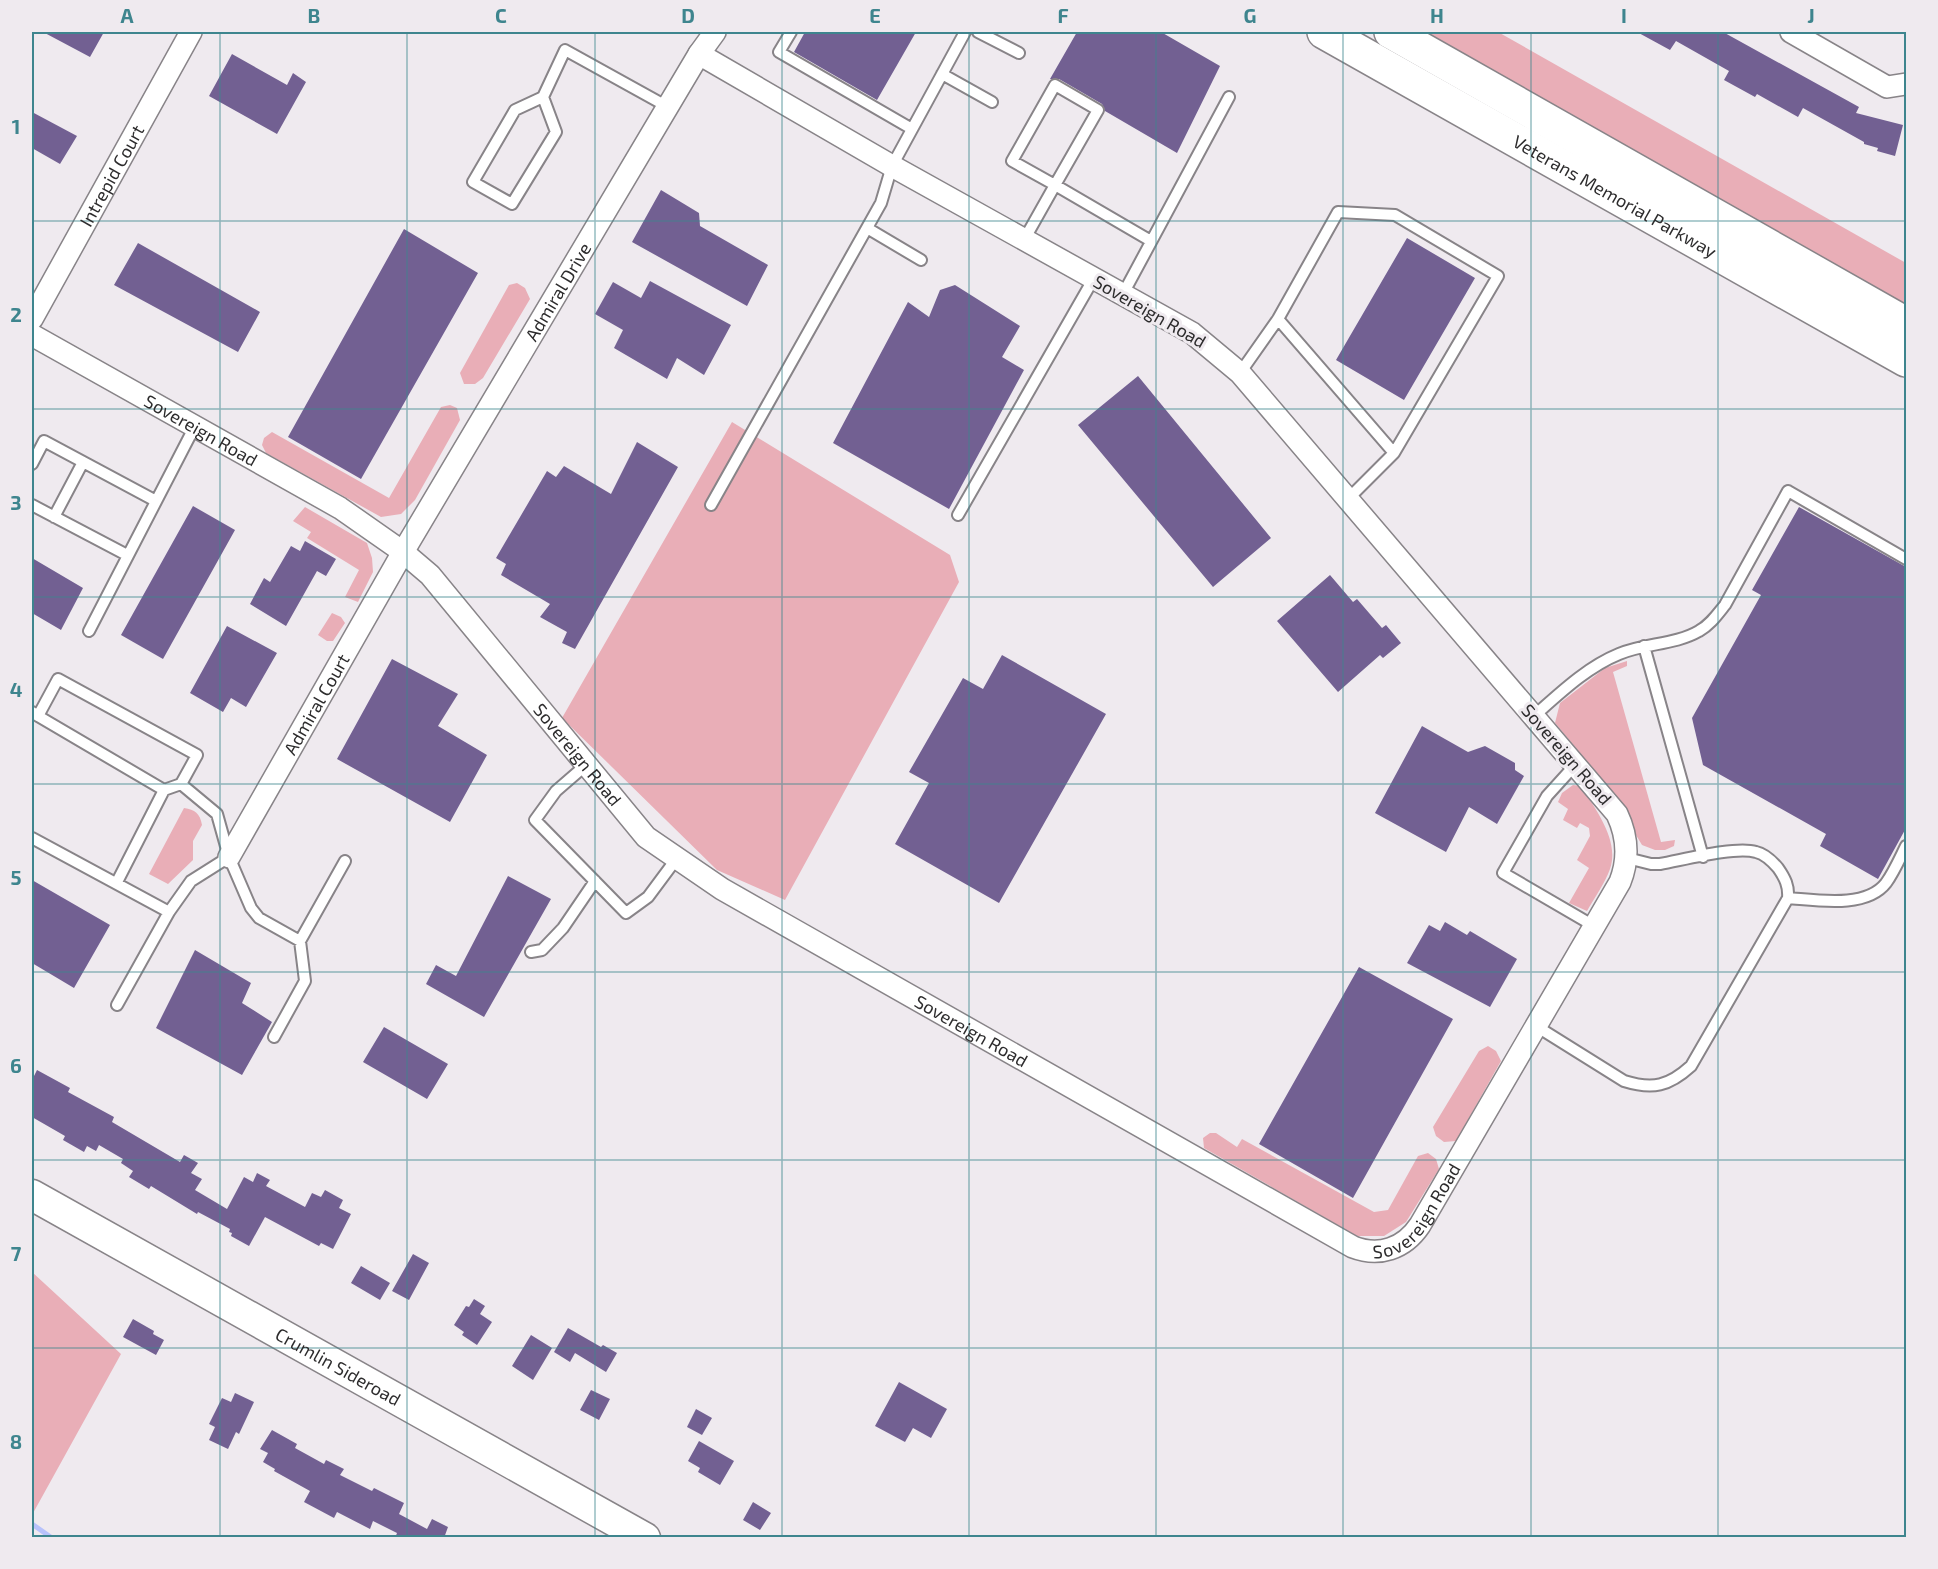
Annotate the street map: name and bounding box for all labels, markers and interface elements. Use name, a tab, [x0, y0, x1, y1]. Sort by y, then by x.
text: A	[120, 3, 134, 27]
text: B	[308, 3, 320, 27]
text: C	[495, 3, 507, 27]
text: D	[681, 3, 695, 27]
text: E	[869, 3, 881, 27]
text: F	[1057, 3, 1069, 27]
text: G	[1244, 3, 1256, 27]
text: H	[1430, 3, 1444, 27]
text: I	[1621, 3, 1627, 27]
text: J	[1807, 3, 1815, 27]
text: 1	[12, 114, 20, 138]
street label: Intrepid Court	[75, 121, 149, 230]
street label: Veterans Memorial Parkway	[1509, 130, 1721, 262]
street label: Admiral Drive	[520, 239, 595, 345]
street label: Sovereign Road	[1090, 270, 1210, 352]
text: 2	[10, 302, 22, 326]
street label: Sovereign Road	[141, 389, 262, 471]
text: 3	[10, 490, 22, 514]
street label: Admiral Court	[279, 650, 354, 759]
text: 4	[10, 677, 23, 701]
street label: Sovereign Road	[529, 699, 627, 810]
street label: Sovereign Road	[1517, 699, 1617, 809]
text: 5	[10, 865, 22, 889]
street label: Sovereign Road	[911, 990, 1032, 1071]
text: 6	[10, 1053, 22, 1077]
street label: Sovereign Road	[1372, 1159, 1465, 1262]
text: 7	[11, 1241, 22, 1265]
street label: Crumlin Sideroad	[272, 1323, 405, 1410]
text: 8	[10, 1429, 22, 1453]

